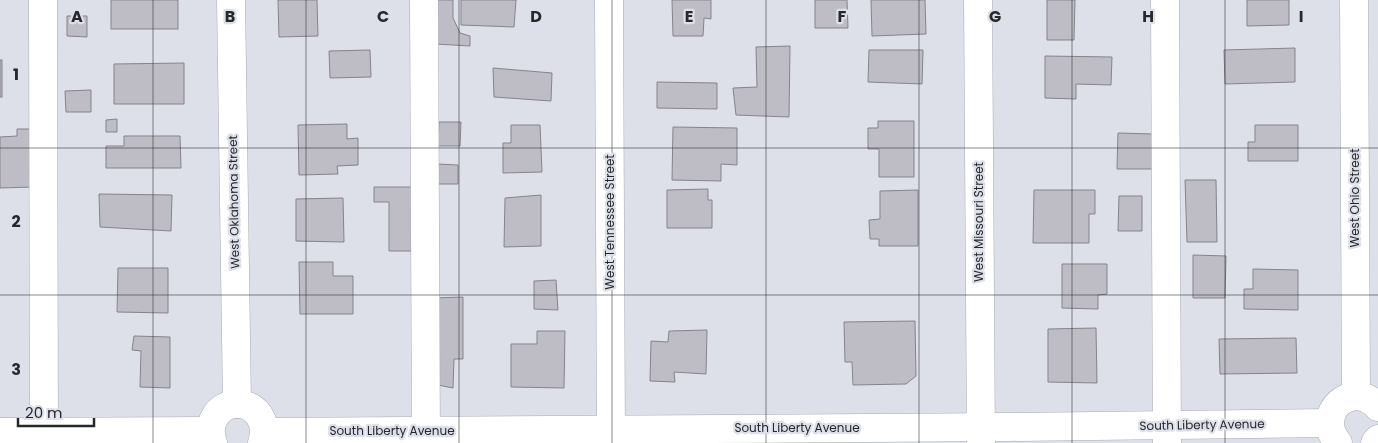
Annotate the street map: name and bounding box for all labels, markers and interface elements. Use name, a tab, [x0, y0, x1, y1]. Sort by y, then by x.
text: A	[71, 5, 83, 28]
text: B	[225, 5, 235, 28]
text: C	[377, 5, 389, 28]
text: D	[530, 5, 542, 28]
text: E	[685, 5, 693, 28]
text: F	[838, 5, 847, 28]
text: G	[989, 5, 1001, 28]
text: H	[1142, 5, 1154, 28]
text: I	[1299, 5, 1303, 28]
text: 1	[13, 63, 19, 86]
street label: West Oklahoma Street	[224, 135, 243, 269]
street label: West Ohio Street	[1346, 148, 1363, 248]
street label: West Tennessee Street	[601, 154, 618, 290]
street label: West Missouri Street	[970, 162, 987, 282]
text: 2	[11, 210, 21, 233]
text: 3	[11, 358, 21, 381]
scale bar	[18, 396, 94, 428]
text: 20 m	[25, 402, 63, 423]
street label: South Liberty Avenue	[1139, 415, 1265, 434]
street label: South Liberty Avenue	[734, 419, 860, 436]
street label: South Liberty Avenue	[329, 422, 455, 439]

